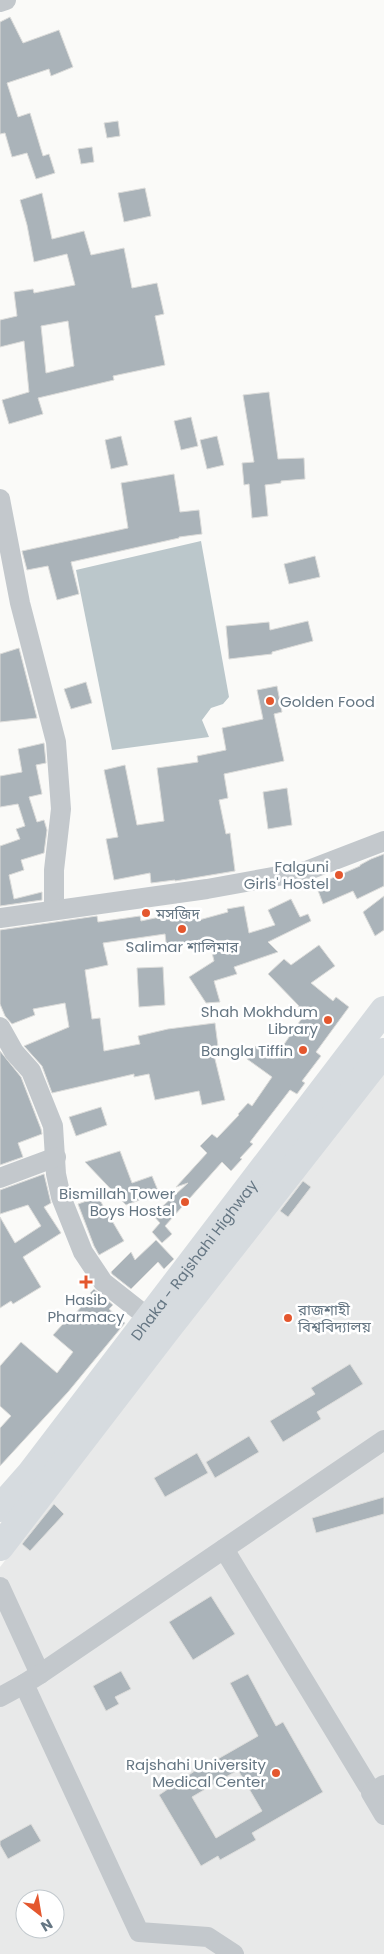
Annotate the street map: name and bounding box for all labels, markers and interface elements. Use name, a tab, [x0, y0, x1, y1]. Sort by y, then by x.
place label: Golden Food	[280, 691, 375, 712]
marker: Golden Food	[264, 695, 276, 707]
place label: Falguni Girls' Hostel	[244, 856, 329, 894]
marker: Falguni Girls' Hostel	[333, 869, 345, 881]
place label: মসজিদ	[155, 903, 200, 924]
marker: মসজিদ	[140, 907, 152, 919]
marker: Salimar শালিমার	[176, 923, 188, 935]
place label: Salimar শালিমার	[126, 936, 239, 957]
place label: Shah Mokhdum Library	[201, 1001, 319, 1039]
marker: Shah Mokhdum Library	[322, 1014, 334, 1026]
place label: Bangla Tiffin	[201, 1040, 293, 1061]
marker: Bangla Tiffin	[297, 1044, 309, 1056]
street label: Dhaka - Rajshahi Highway	[126, 1174, 262, 1344]
place label: Bismillah Tower Boys Hostel	[59, 1183, 175, 1221]
marker: Bismillah Tower Boys Hostel	[179, 1196, 191, 1208]
marker: Hasib Pharmacy	[80, 1276, 92, 1288]
place label: Hasib Pharmacy	[47, 1289, 125, 1327]
place label: রাজশাহী বিশ্ববিদ্যালয়	[297, 1299, 371, 1337]
marker: রাজশাহী বিশ্ববিদ্যালয়	[282, 1312, 294, 1324]
place label: Rajshahi University Medical Center	[126, 1754, 267, 1792]
marker: Rajshahi University Medical Center	[270, 1767, 282, 1779]
north arrow	[15, 1889, 65, 1939]
text: N	[37, 1914, 56, 1936]

